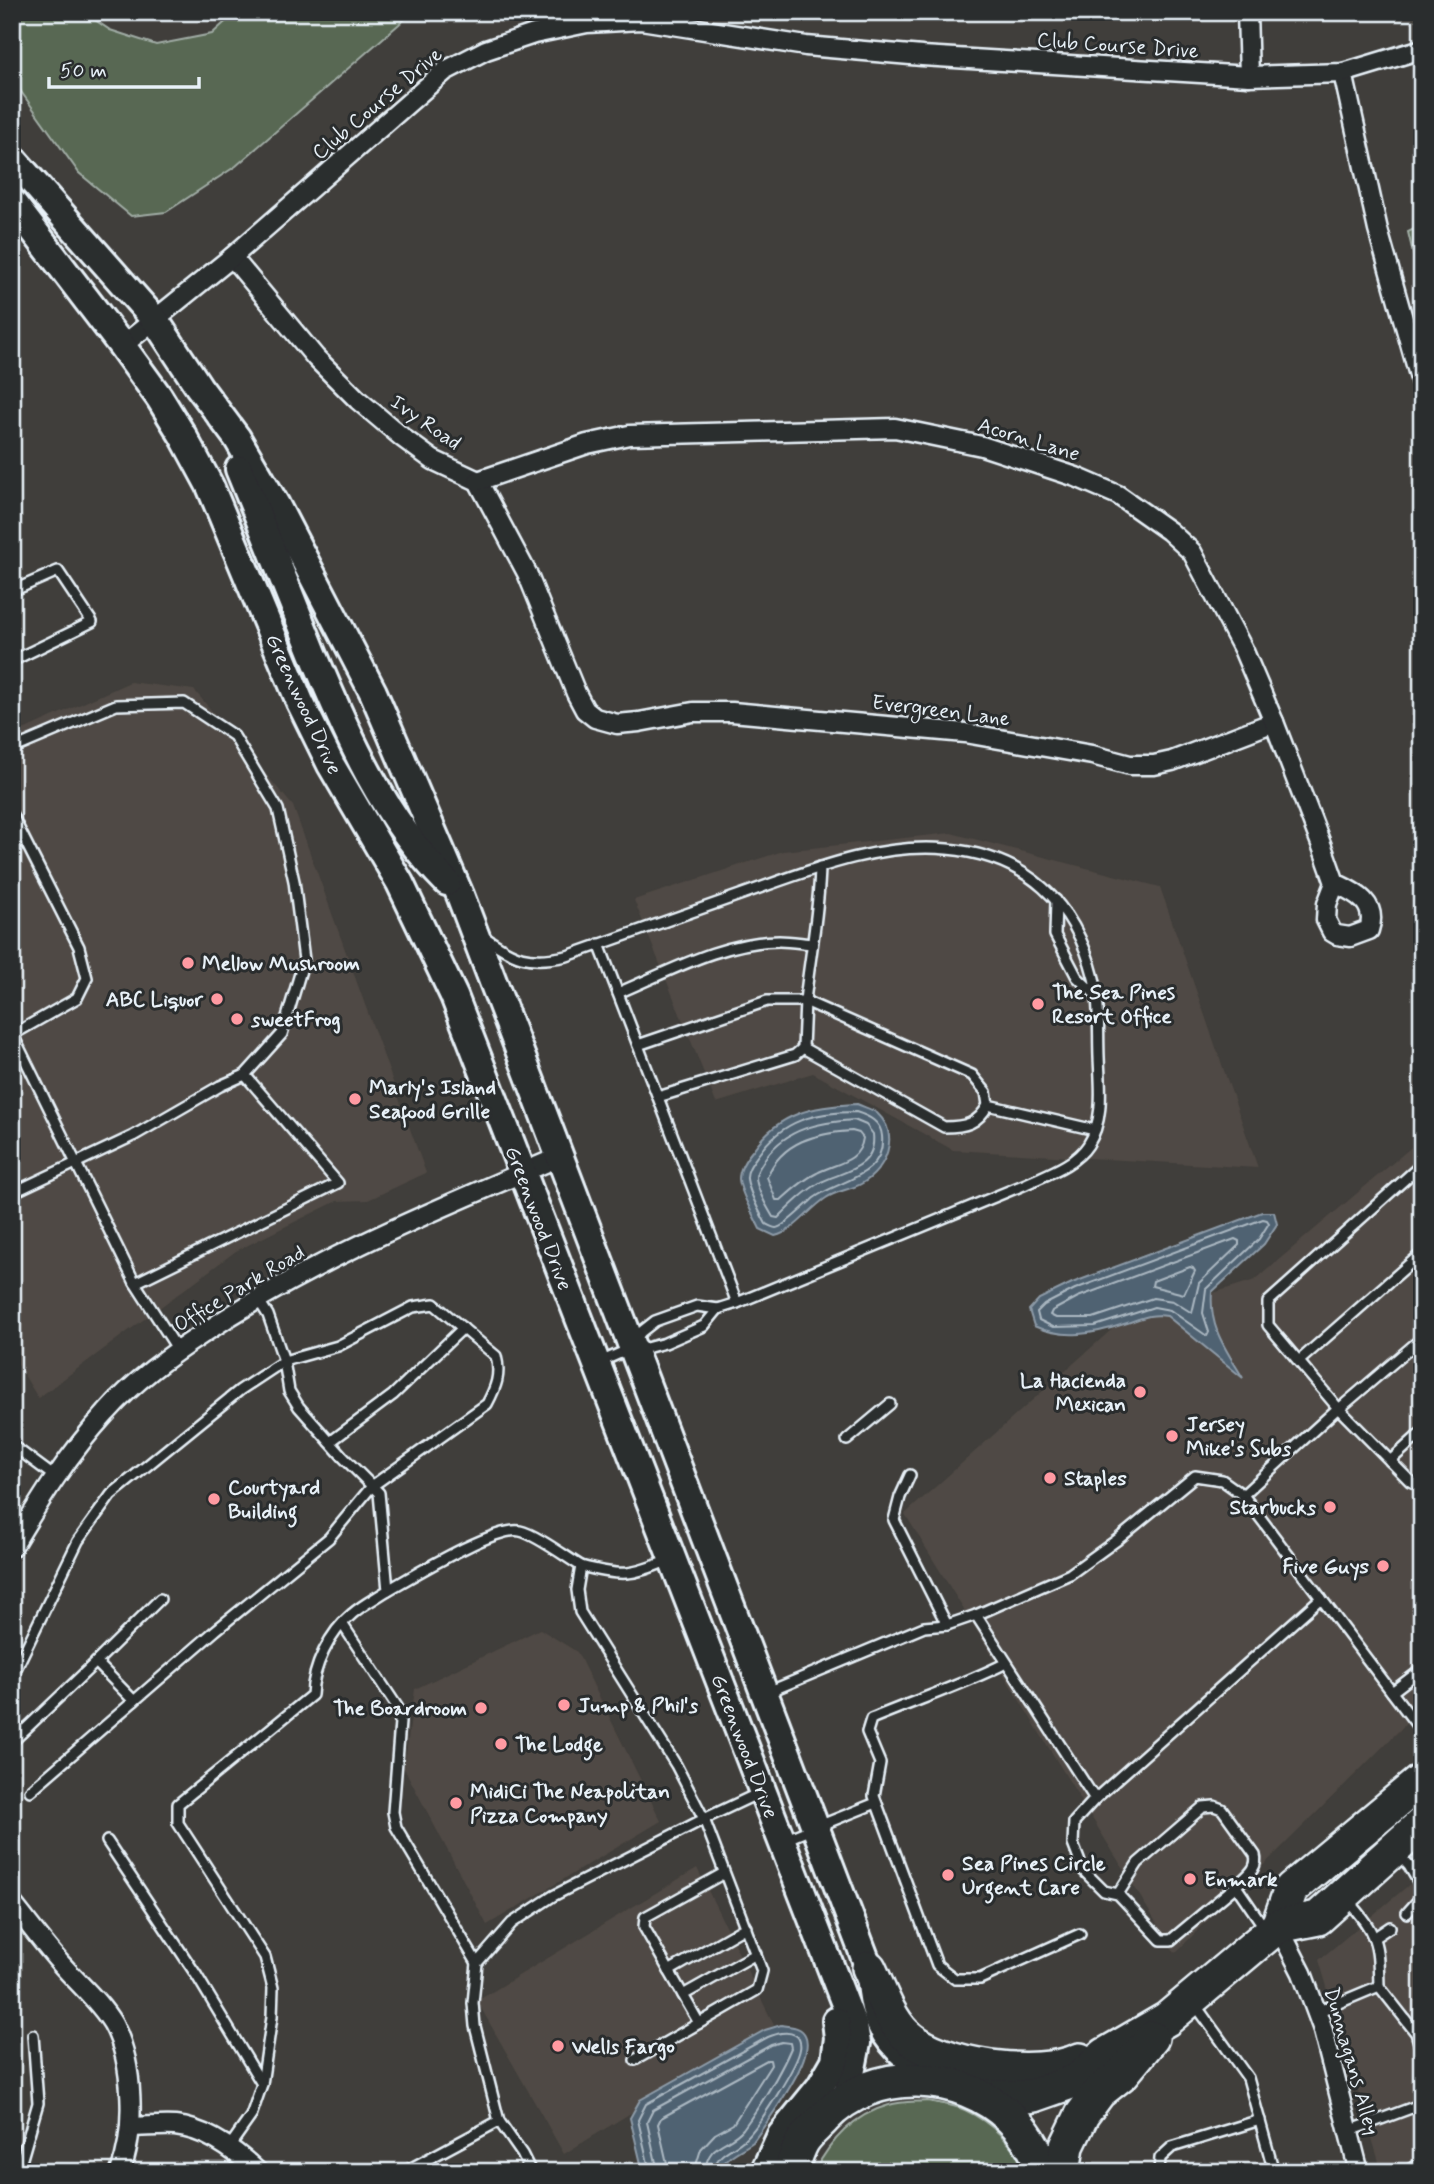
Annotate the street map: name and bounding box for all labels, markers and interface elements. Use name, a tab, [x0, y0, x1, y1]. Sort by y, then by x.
street label: Club Course Drive	[1036, 26, 1200, 66]
street label: Club Course Drive	[306, 41, 449, 167]
scale bar	[49, 46, 200, 90]
text: 50 m	[60, 57, 107, 85]
street label: Ivy Road	[384, 388, 466, 457]
street label: Acorn Lane	[974, 411, 1083, 469]
street label: Greenwood Drive	[258, 629, 348, 780]
street label: Evergreen Lane	[870, 689, 1012, 734]
place label: Mellow Mushroom	[202, 950, 360, 978]
marker: Mellow Mushroom	[180, 955, 196, 971]
place label: The Sea Pines Resort Office	[1052, 979, 1176, 1031]
place label: ABC Liquor	[106, 986, 204, 1014]
marker: ABC Liquor	[209, 991, 225, 1007]
marker: The Sea Pines Resort Office	[1030, 996, 1046, 1012]
place label: sweetFrog	[250, 1006, 341, 1034]
marker: sweetFrog	[229, 1011, 245, 1027]
place label: Marly's Island Seafood Grille	[369, 1074, 496, 1128]
marker: Marly's Island Seafood Grille	[347, 1091, 363, 1107]
street label: Greenwood Drive	[498, 1142, 579, 1295]
street label: Office Park Road	[169, 1239, 310, 1339]
place label: La Hacienda Mexican	[1020, 1367, 1126, 1419]
marker: La Hacienda Mexican	[1132, 1384, 1148, 1400]
place label: Jersey Mike's Subs	[1186, 1411, 1292, 1463]
marker: Jersey Mike's Subs	[1164, 1428, 1180, 1444]
place label: Staples	[1064, 1465, 1127, 1493]
marker: Staples	[1042, 1470, 1058, 1486]
place label: Courtyard Building	[228, 1474, 320, 1528]
marker: Courtyard Building	[206, 1491, 222, 1507]
place label: Starbucks	[1229, 1494, 1317, 1522]
marker: Starbucks	[1322, 1499, 1338, 1515]
place label: Five Guys	[1283, 1553, 1370, 1581]
marker: Five Guys	[1375, 1558, 1391, 1574]
street label: Greenwood Drive	[704, 1670, 785, 1823]
place label: Jump & Phil's	[578, 1692, 699, 1720]
place label: The Boardroom	[333, 1695, 467, 1723]
marker: Jump & Phil's	[556, 1697, 572, 1713]
marker: The Boardroom	[473, 1700, 489, 1716]
place label: The Lodge	[515, 1731, 603, 1761]
marker: The Lodge	[493, 1736, 509, 1752]
place label: MidiCi The Neapolitan Pizza Company	[470, 1778, 670, 1830]
marker: MidiCi The Neapolitan Pizza Company	[448, 1795, 464, 1811]
place label: Sea Pines Circle Urgent Care	[962, 1850, 1106, 1904]
place label: Enmark	[1204, 1866, 1278, 1894]
marker: Sea Pines Circle Urgent Care	[940, 1867, 956, 1883]
marker: Enmark	[1182, 1871, 1198, 1887]
street label: Dunnagans Alley	[1317, 1984, 1386, 2139]
place label: Wells Fargo	[571, 2033, 675, 2061]
marker: Wells Fargo	[550, 2038, 566, 2054]

